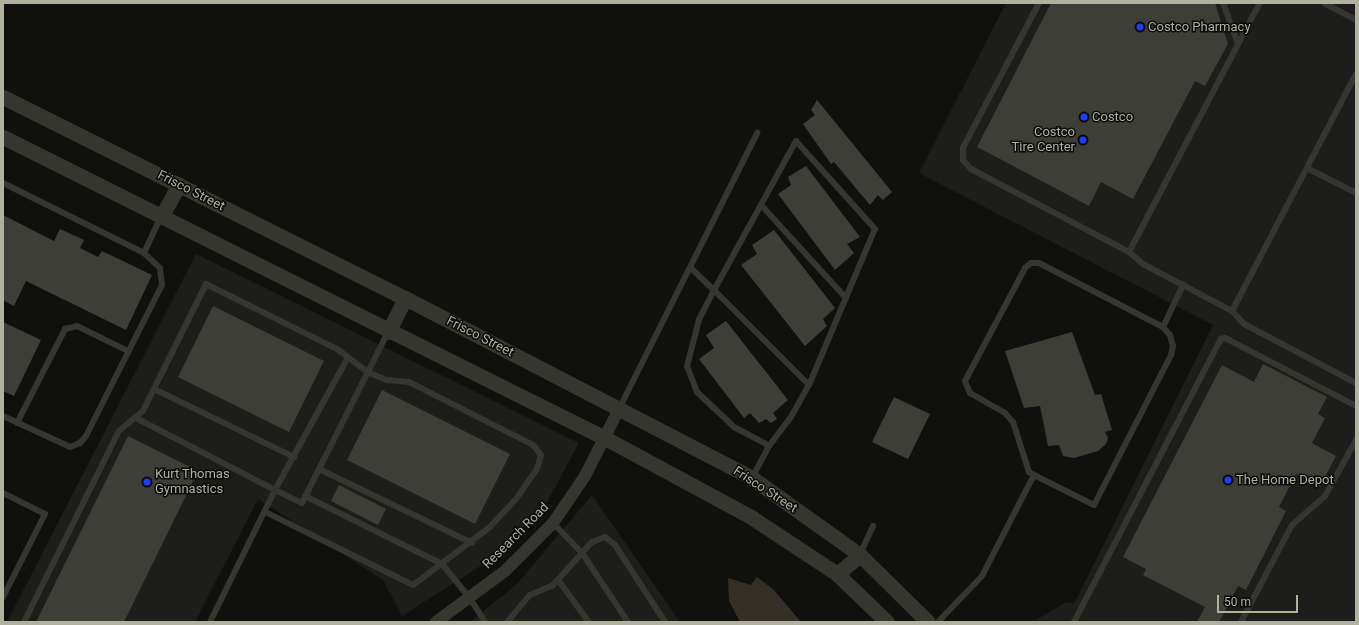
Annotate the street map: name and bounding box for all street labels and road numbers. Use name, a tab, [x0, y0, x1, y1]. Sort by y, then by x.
street label: Frisco Street	[155, 167, 227, 215]
street label: Frisco Street	[444, 313, 516, 361]
street label: Frisco Street	[730, 464, 800, 516]
street label: Research Road	[480, 500, 552, 572]

